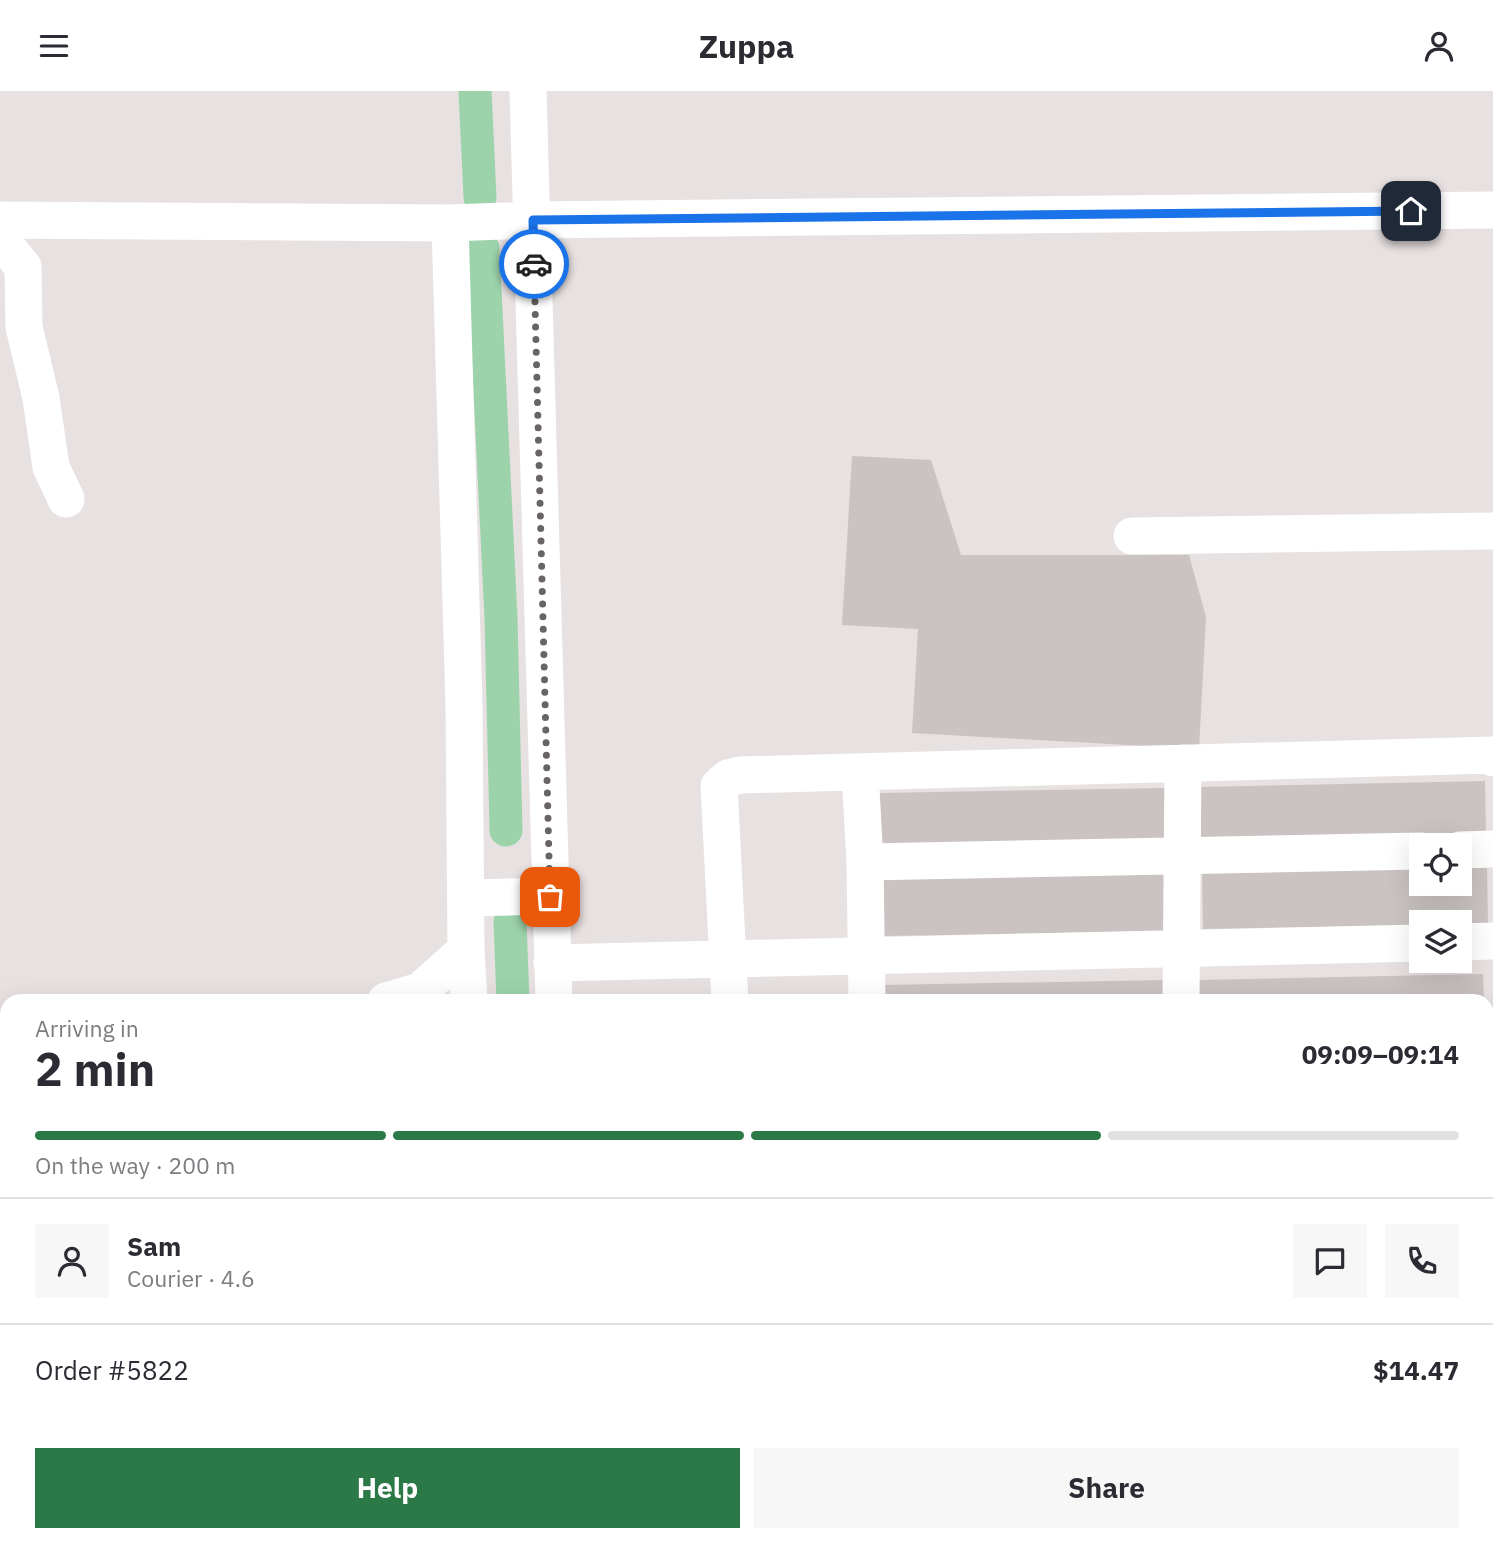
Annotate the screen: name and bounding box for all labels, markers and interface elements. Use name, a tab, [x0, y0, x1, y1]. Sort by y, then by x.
text: Zuppa	[699, 25, 794, 67]
icon: menu	[35, 27, 73, 65]
icon: person	[1420, 27, 1458, 65]
pin	[1381, 181, 1441, 241]
icon: home	[1392, 192, 1430, 230]
courier	[499, 229, 569, 299]
icon: car	[515, 245, 553, 283]
map controls	[1409, 833, 1472, 973]
button: locate	[1409, 833, 1472, 896]
pin	[520, 867, 580, 927]
icon: bag	[531, 878, 569, 916]
button: layers	[1409, 910, 1472, 973]
text: Arriving in	[35, 1013, 139, 1043]
text: 09:09–09:14	[1302, 1037, 1459, 1071]
text: 2 min	[35, 1039, 155, 1099]
text: On the way · 200 m	[35, 1150, 235, 1180]
button: person	[35, 1224, 109, 1298]
button: chat	[1293, 1224, 1367, 1298]
button: phone	[1385, 1224, 1459, 1298]
text: Sam	[127, 1229, 181, 1263]
text: Courier · 4.6	[127, 1263, 255, 1293]
text: Order #5822	[35, 1353, 189, 1387]
text: $14.47	[1373, 1353, 1459, 1387]
button: Help	[35, 1448, 740, 1528]
button: Share	[754, 1448, 1459, 1528]

